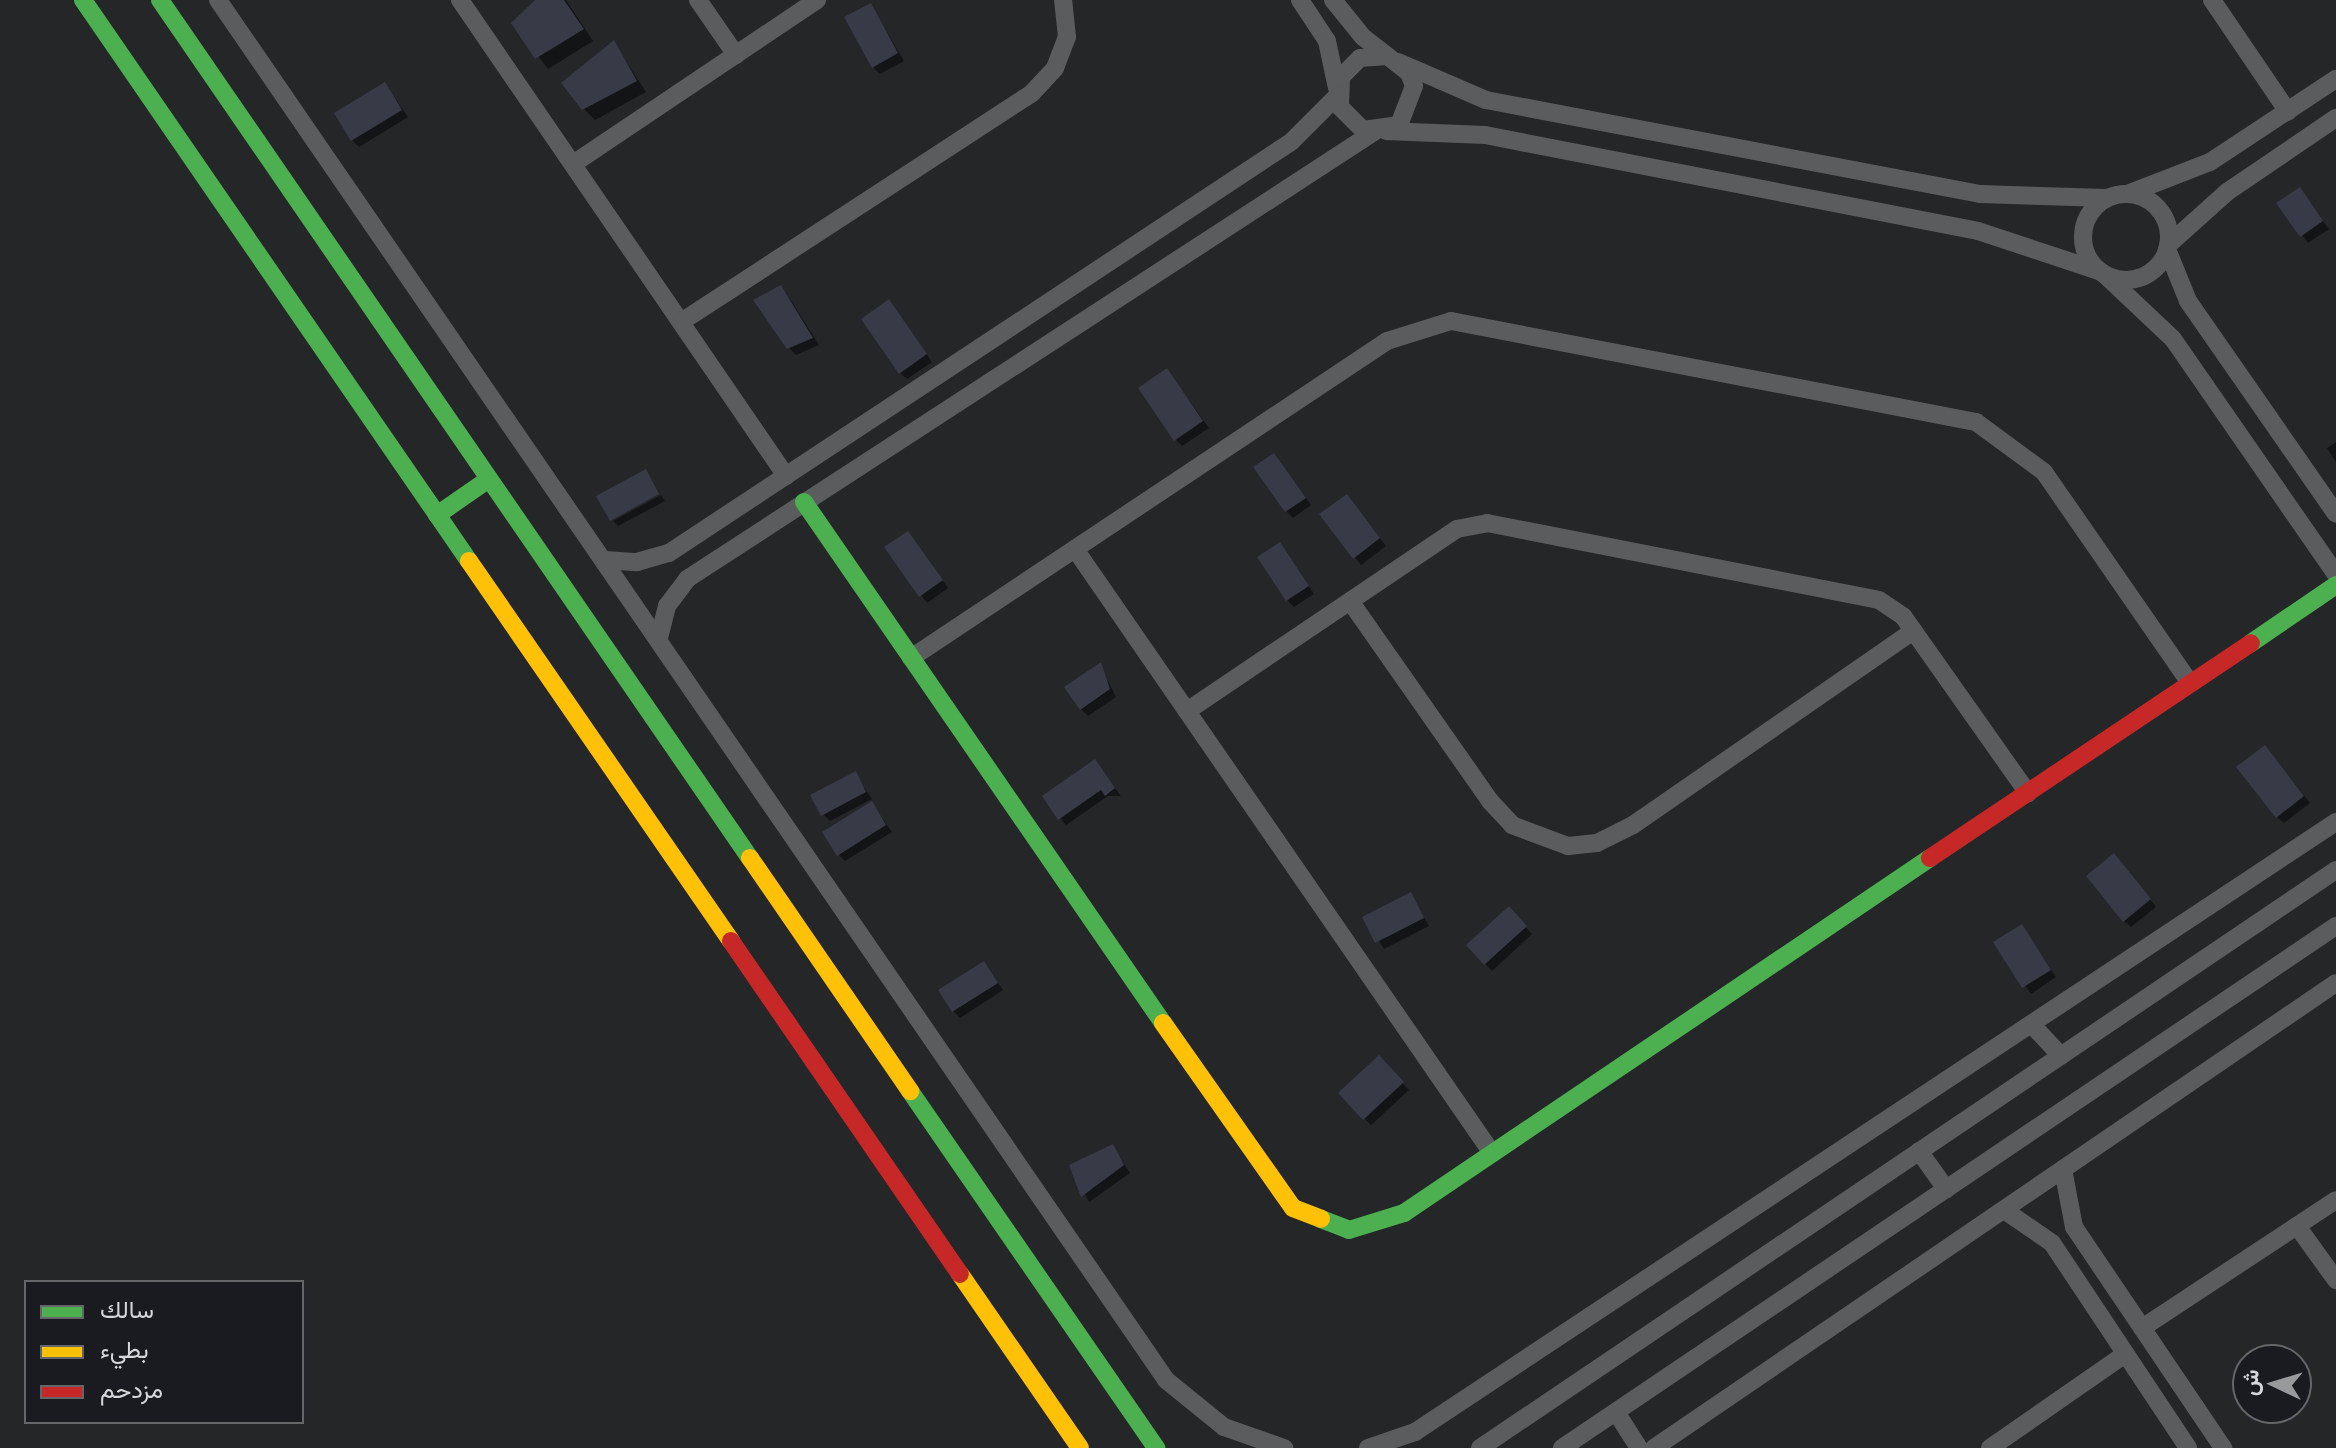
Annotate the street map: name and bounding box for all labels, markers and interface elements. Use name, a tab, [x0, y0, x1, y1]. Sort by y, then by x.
legend	[24, 1280, 304, 1424]
text: سالك	[100, 1294, 154, 1323]
text: بطيء	[100, 1334, 149, 1363]
north arrow	[2232, 1344, 2312, 1424]
text: ش	[2235, 1368, 2264, 1397]
text: مزدحم	[100, 1374, 163, 1403]

